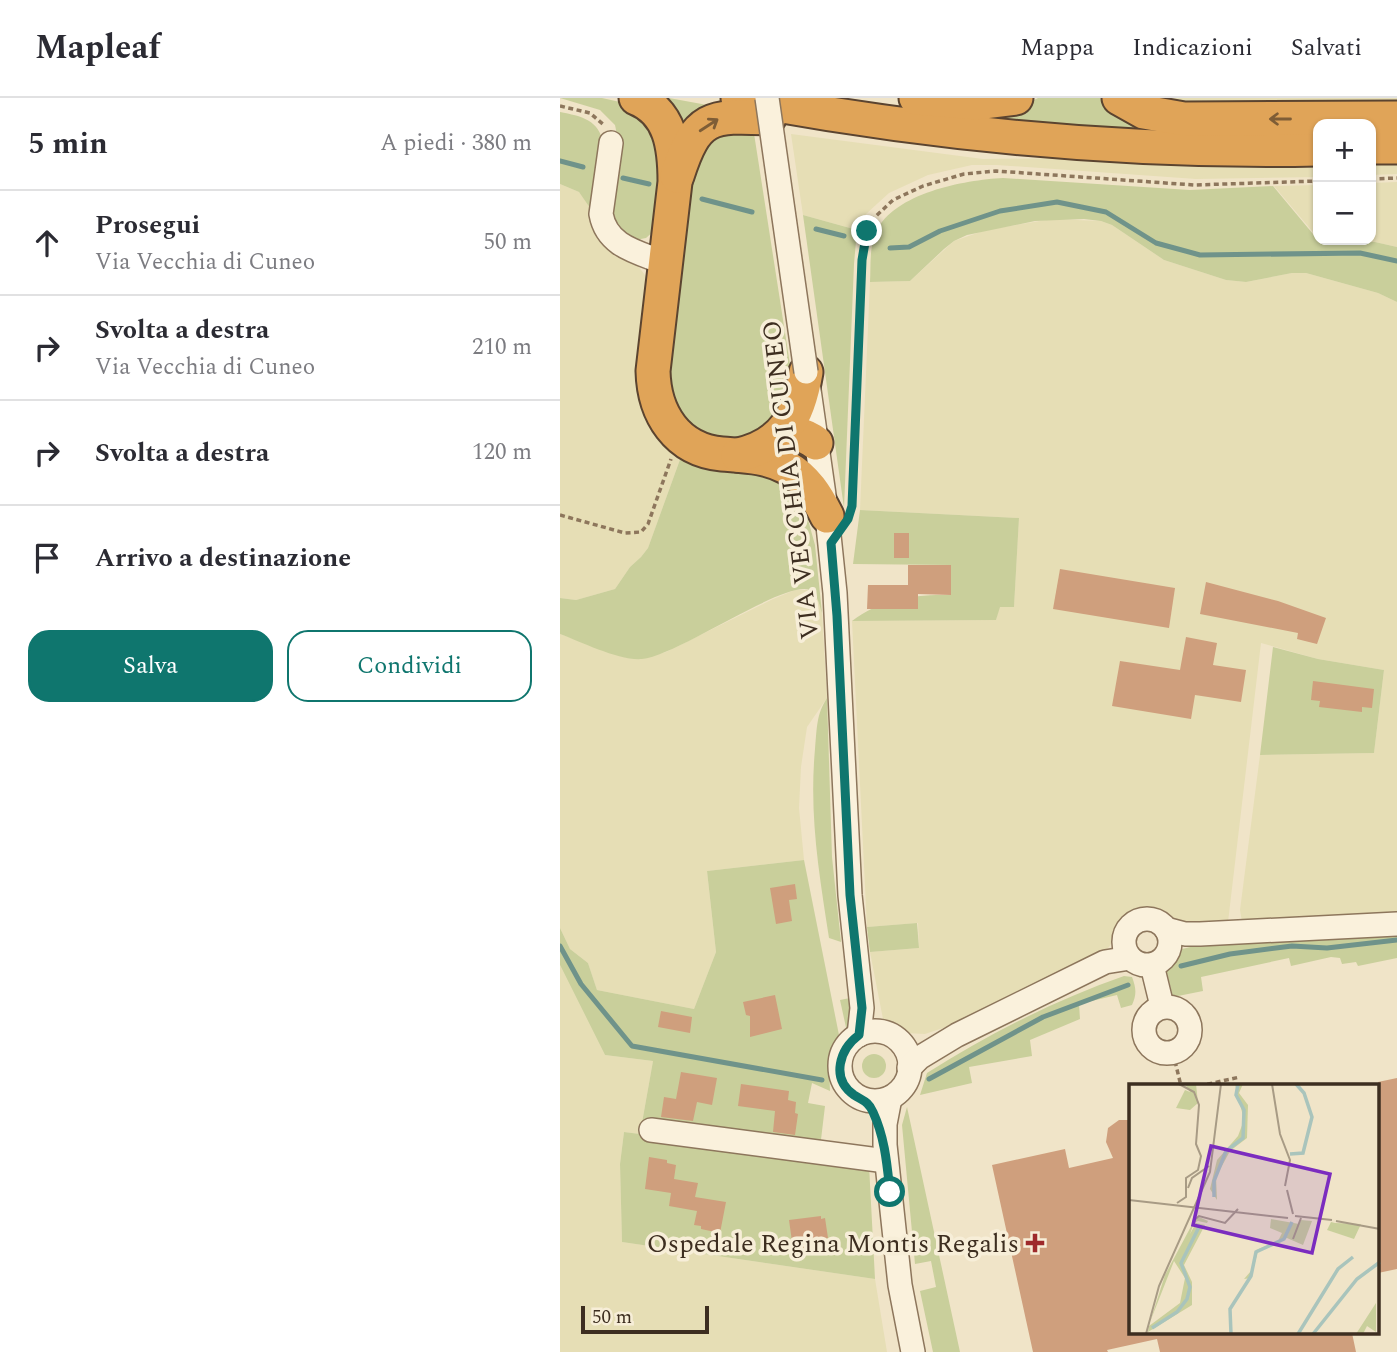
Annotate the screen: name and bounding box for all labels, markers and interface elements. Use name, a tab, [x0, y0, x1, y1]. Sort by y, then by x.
text: Mapleaf	[35, 23, 161, 73]
text: Mappa	[1020, 30, 1094, 66]
text: Indicazioni	[1132, 30, 1253, 66]
text: Salvati	[1291, 30, 1362, 66]
one-way arrow	[1269, 112, 1292, 126]
one-way arrow	[699, 117, 718, 132]
map controls	[1313, 119, 1376, 245]
button: +	[1313, 119, 1376, 182]
text: 5 min	[28, 121, 108, 167]
text: A piedi · 380 m	[380, 126, 532, 161]
button: −	[1313, 182, 1376, 245]
text: Prosegui	[95, 205, 200, 245]
route end	[851, 215, 882, 246]
icon: ahead	[28, 224, 66, 262]
text: 50 m	[483, 225, 532, 260]
text: Via Vecchia di Cuneo	[95, 245, 315, 280]
text: Svolta a destra	[95, 310, 269, 350]
street label: VIA VECCHIA DI CUNEO	[752, 318, 830, 642]
icon: right	[28, 329, 66, 367]
text: 210 m	[472, 330, 532, 365]
text: Via Vecchia di Cuneo	[95, 350, 315, 385]
text: Svolta a destra	[95, 433, 269, 473]
icon: right	[28, 434, 66, 472]
text: 120 m	[472, 435, 532, 470]
text: Arrivo a destinazione	[95, 538, 351, 578]
icon: arrive	[28, 539, 66, 577]
button: Salva	[28, 630, 273, 702]
button: Condividi	[287, 630, 532, 702]
inset map	[1129, 1084, 1380, 1334]
route start	[874, 1176, 905, 1207]
place label: Ospedale Regina Montis Regalis	[647, 1224, 1019, 1264]
marker: Ospedale Regina Montis Regalis	[1025, 1233, 1045, 1253]
scale bar	[581, 1303, 709, 1335]
text: 50 m	[592, 1303, 632, 1332]

